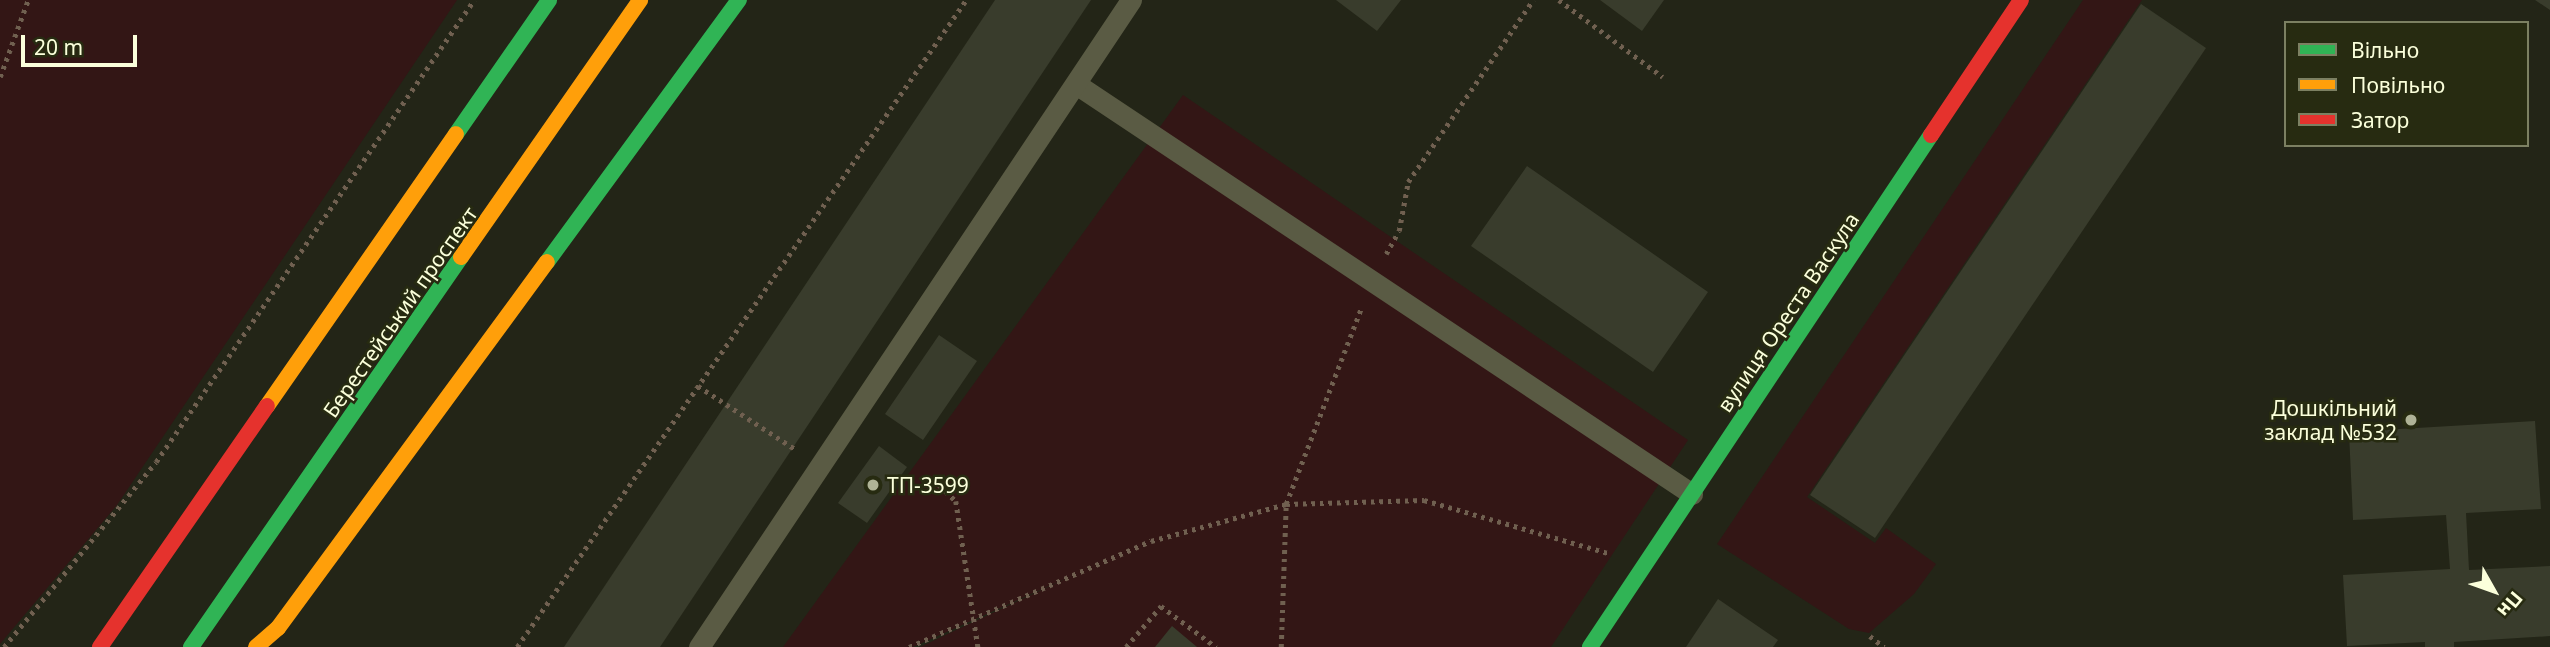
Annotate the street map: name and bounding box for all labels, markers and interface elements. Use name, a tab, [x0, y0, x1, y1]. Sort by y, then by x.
scale bar	[24, 21, 140, 65]
legend	[2284, 21, 2529, 147]
text: 20 m	[34, 33, 83, 61]
text: Вільно	[2351, 36, 2419, 64]
text: Повільно	[2351, 71, 2445, 99]
text: Затор	[2351, 106, 2409, 134]
street label: Берестейський проспект	[318, 202, 482, 422]
street label: вулиця Ореста Васкула	[1712, 207, 1864, 417]
place label: Дошкільний заклад №532	[2264, 395, 2397, 445]
marker: Дошкільний заклад №532	[2403, 412, 2419, 428]
place label: ТП-3599	[887, 472, 969, 498]
marker: ТП-3599	[865, 477, 881, 493]
north arrow	[2459, 556, 2529, 626]
text: Пн	[2491, 586, 2529, 623]

